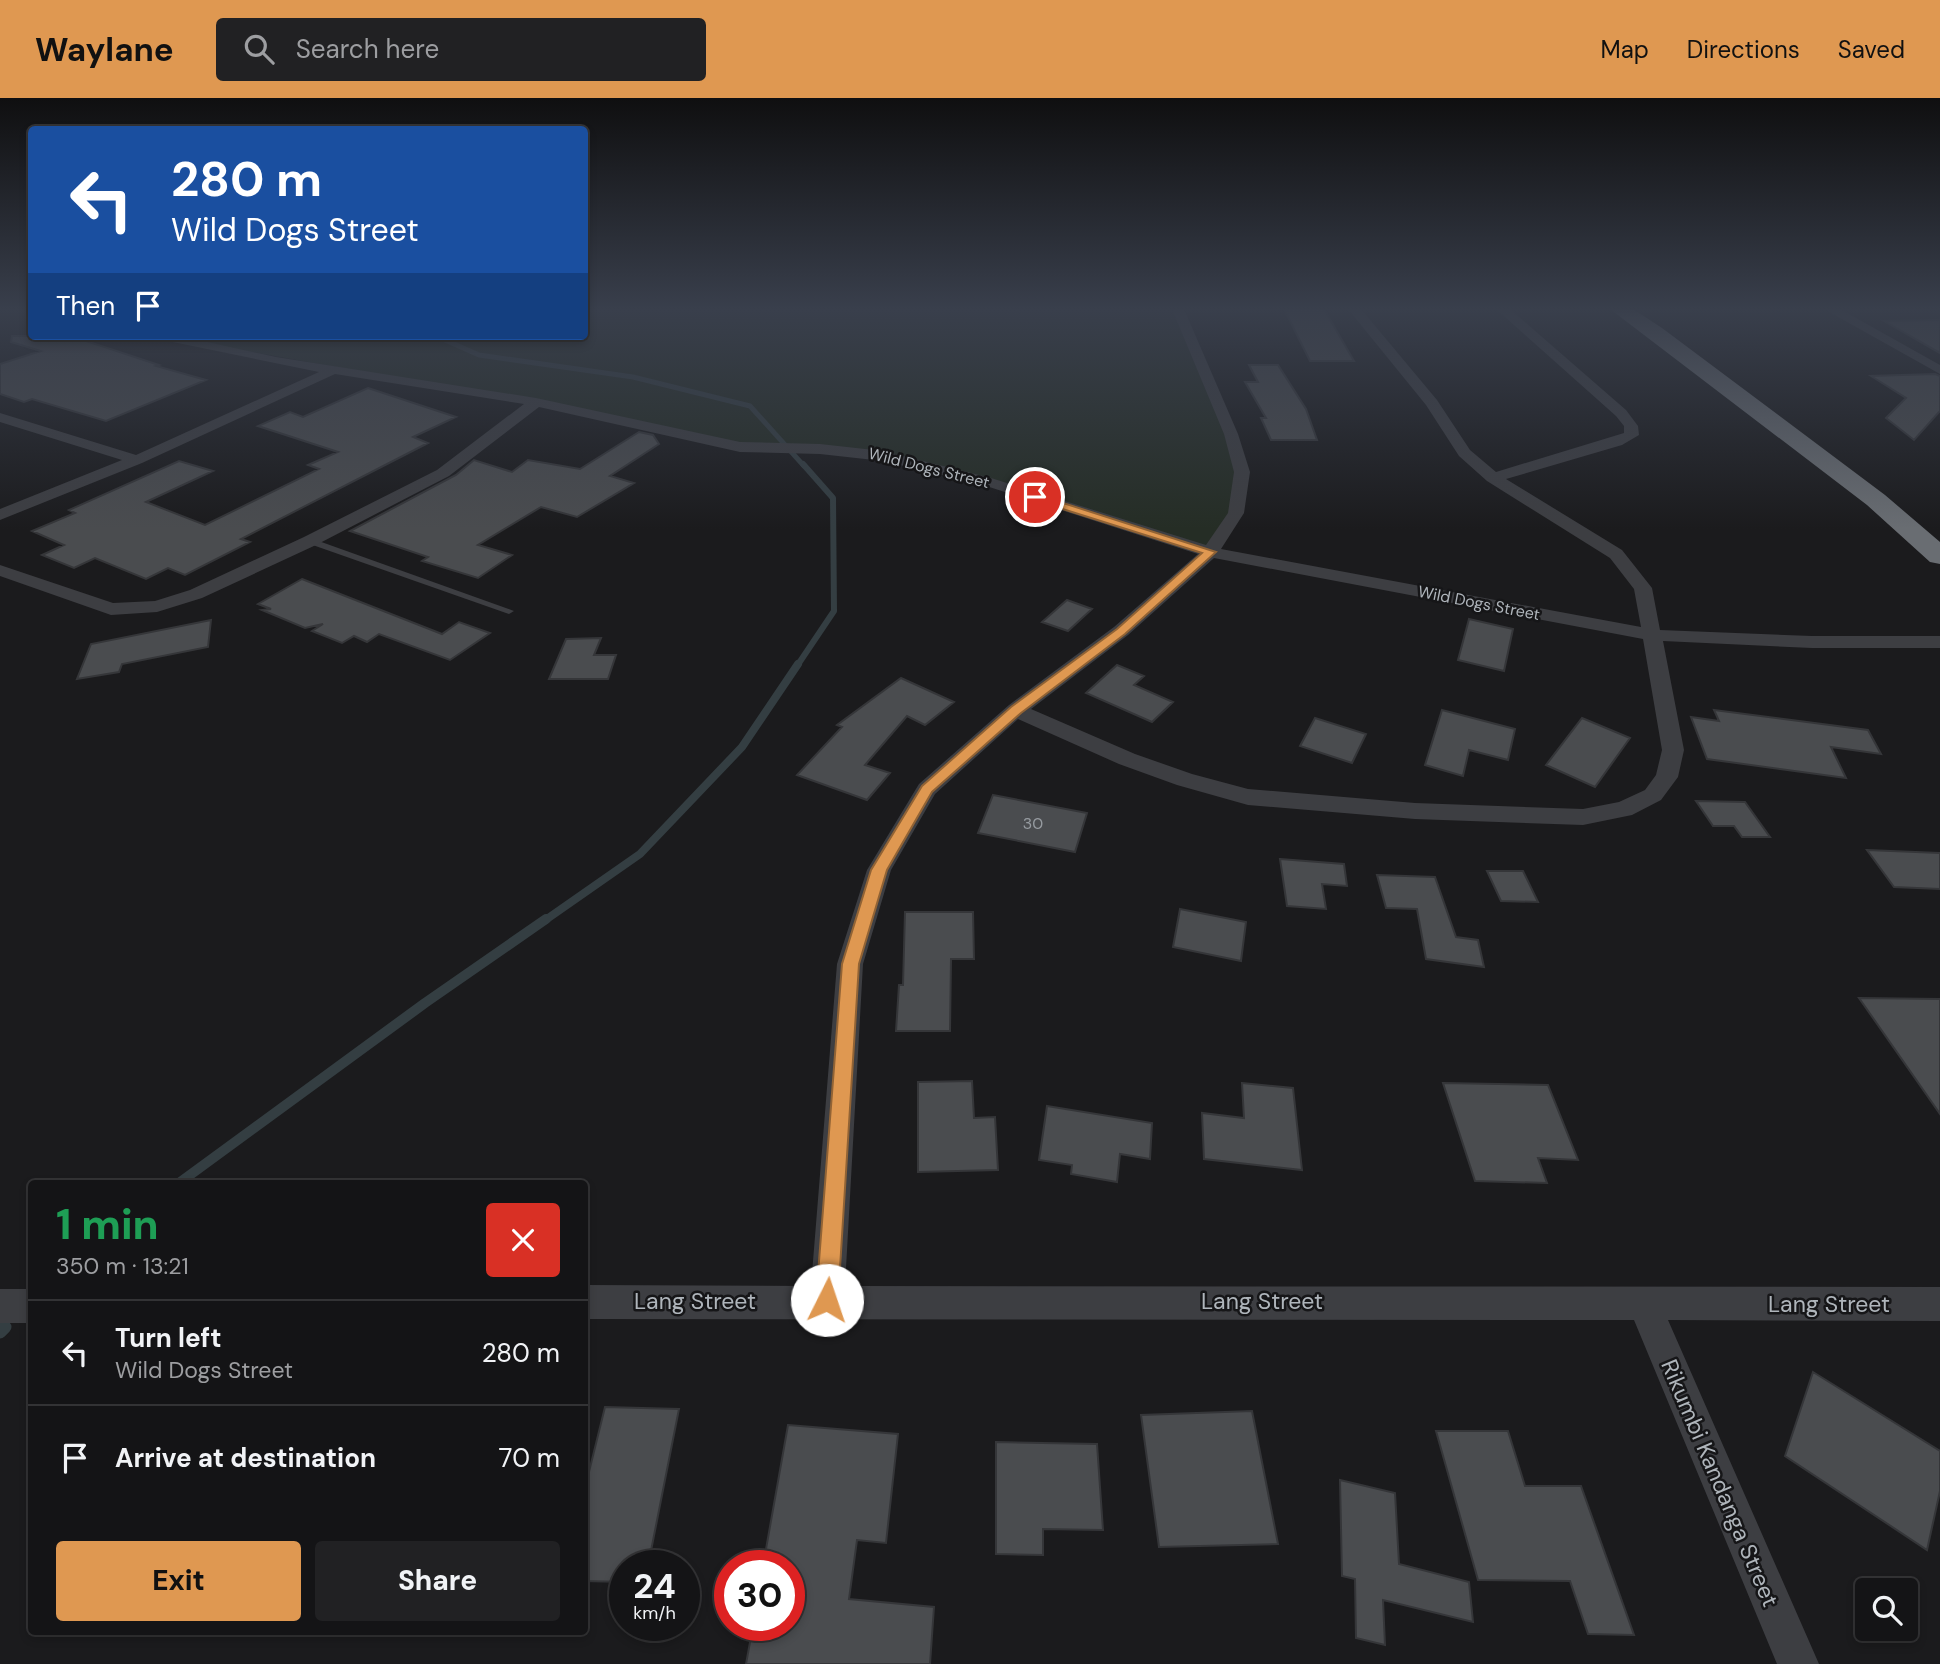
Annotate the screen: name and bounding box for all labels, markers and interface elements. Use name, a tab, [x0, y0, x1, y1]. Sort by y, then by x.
search box	[216, 18, 706, 81]
text: Waylane	[35, 28, 174, 71]
icon: search	[240, 30, 278, 68]
text: Search here	[296, 32, 439, 66]
text: Map	[1601, 34, 1649, 65]
text: Directions	[1687, 34, 1800, 65]
text: Saved	[1838, 34, 1905, 65]
text: 280 m	[171, 147, 322, 211]
icon: left	[56, 154, 147, 245]
text: Wild Dogs Street	[171, 209, 419, 251]
icon: arrive	[129, 287, 167, 325]
text: Then	[56, 289, 115, 323]
street label: Wild Dogs Street	[866, 443, 992, 493]
pin	[1005, 467, 1065, 527]
icon: arrive	[1016, 478, 1054, 516]
street label: Wild Dogs Street	[1416, 581, 1542, 625]
house number: 30	[1023, 813, 1043, 834]
text: 1 min	[56, 1197, 159, 1252]
button: close	[486, 1203, 560, 1277]
text: 350 m · 13:21	[56, 1251, 189, 1281]
position arrow	[790, 1263, 864, 1337]
street label: Lang Street	[634, 1286, 756, 1316]
street label: Lang Street	[1201, 1286, 1323, 1316]
street label: Lang Street	[1768, 1289, 1890, 1319]
text: Turn left	[115, 1321, 222, 1355]
icon: left	[56, 1334, 94, 1372]
text: 280 m	[482, 1336, 560, 1370]
text: Wild Dogs Street	[115, 1355, 293, 1385]
street label: Rikumbi Kandanga Street	[1654, 1355, 1786, 1611]
icon: arrive	[56, 1439, 94, 1477]
text: Arrive at destination	[115, 1441, 376, 1475]
text: 70 m	[499, 1441, 560, 1475]
button: Exit	[56, 1541, 301, 1621]
button: Share	[315, 1541, 560, 1621]
speed limit sign: 30	[714, 1550, 805, 1641]
text: 24	[633, 1563, 676, 1609]
map controls	[1855, 1578, 1918, 1641]
button: search	[1855, 1578, 1918, 1641]
text: km/h	[633, 1601, 676, 1625]

